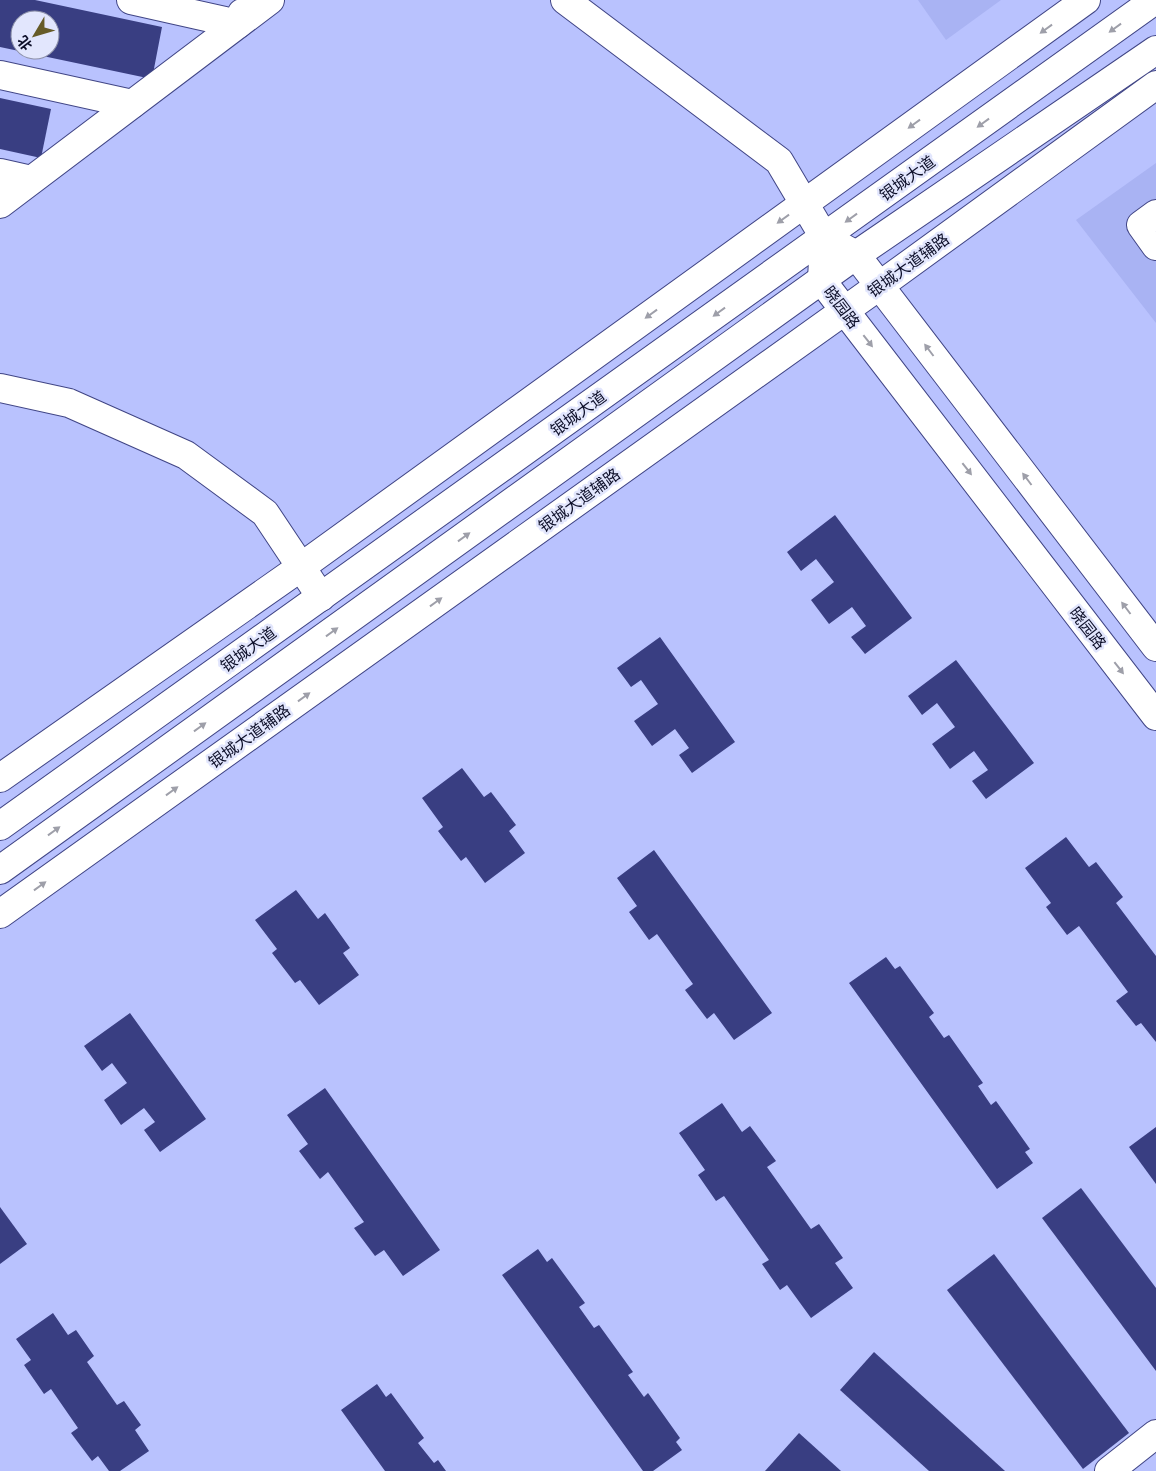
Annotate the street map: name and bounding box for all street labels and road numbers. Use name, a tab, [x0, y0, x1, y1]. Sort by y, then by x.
street label: 银城大道	[876, 152, 939, 205]
street label: 银城大道辅路	[864, 230, 953, 301]
street label: 晓园路	[820, 282, 864, 332]
street label: 银城大道	[547, 387, 610, 440]
street label: 银城大道辅路	[535, 465, 624, 536]
street label: 晓园路	[1065, 604, 1110, 653]
street label: 银城大道	[217, 623, 280, 676]
street label: 银城大道辅路	[205, 701, 294, 772]

